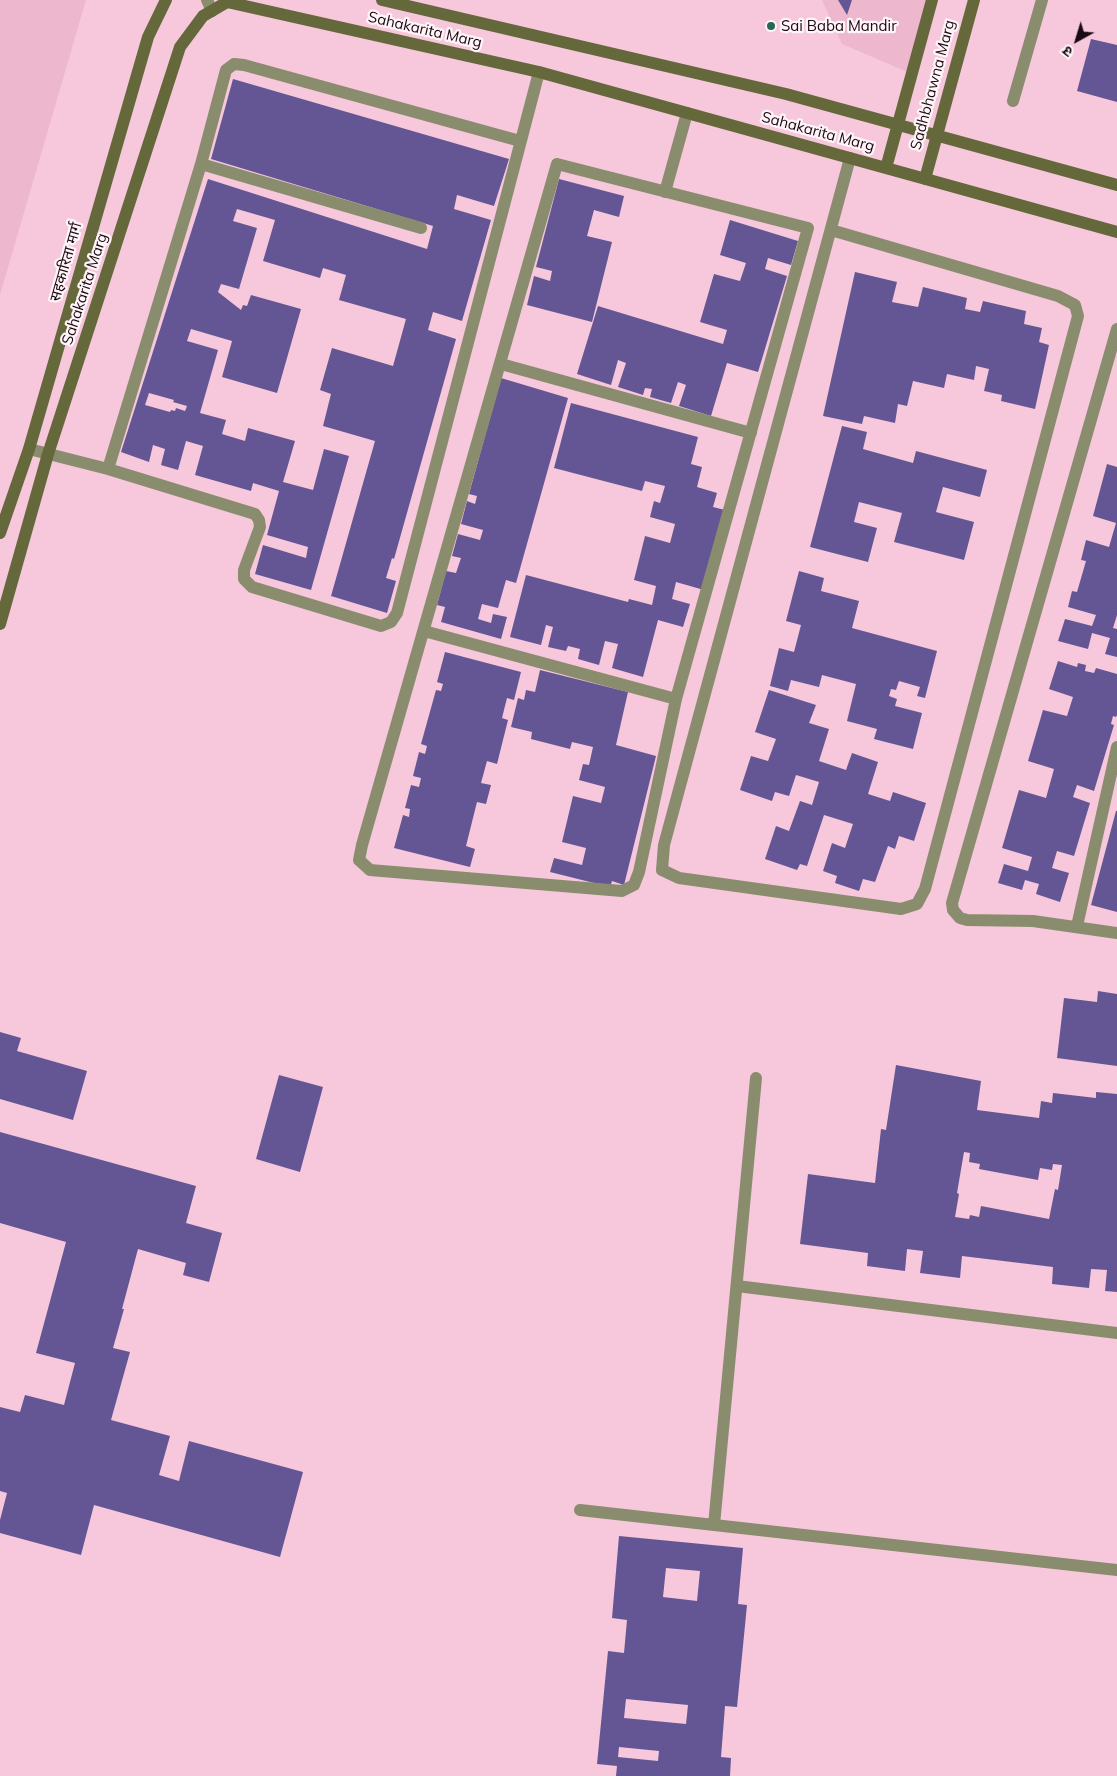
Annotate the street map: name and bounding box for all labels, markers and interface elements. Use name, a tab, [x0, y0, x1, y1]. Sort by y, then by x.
street label: Sahakarita Marg	[366, 8, 484, 52]
north arrow	[1052, 15, 1102, 65]
place label: Sai Baba Mandir	[781, 17, 897, 35]
street label: Sadhbhawna Marg	[907, 18, 959, 152]
marker: Sai Baba Mandir	[765, 20, 777, 32]
text: उ	[1059, 42, 1076, 61]
street label: Sahakarita Marg	[760, 108, 876, 156]
street label: सहकारिता मार्ग	[46, 221, 86, 303]
street label: Sahakarita Marg	[58, 231, 112, 347]

